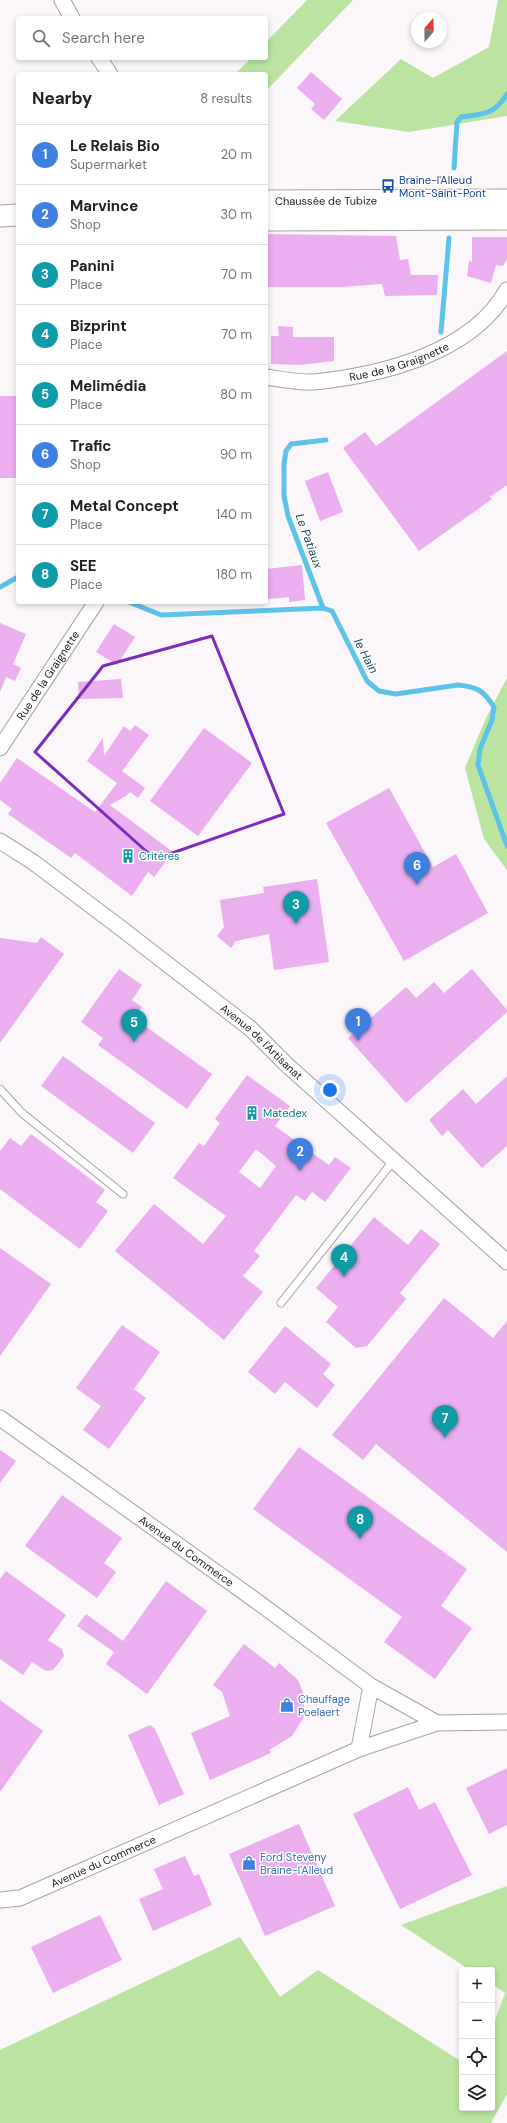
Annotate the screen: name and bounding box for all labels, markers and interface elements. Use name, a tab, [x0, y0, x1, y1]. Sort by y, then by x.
north arrow	[411, 12, 447, 48]
search box	[16, 16, 268, 60]
icon: search	[30, 27, 52, 49]
text: Search here	[62, 28, 145, 48]
text: Nearby	[32, 87, 92, 109]
text: 8 results	[200, 90, 252, 107]
text: Le Relais Bio	[70, 136, 160, 156]
text: 1	[43, 146, 47, 163]
text: 20 m	[221, 146, 252, 163]
text: Supermarket	[70, 156, 147, 173]
place label: Braine-l'Alleud Mont-Saint-Pont	[399, 173, 486, 200]
bus stop icon: Braine-l'Alleud Mont-Saint-Pont	[380, 178, 396, 194]
street label: Chaussée de Tubize	[275, 194, 377, 208]
text: Marvince	[70, 196, 138, 216]
text: 2	[41, 206, 49, 223]
text: 30 m	[220, 206, 252, 223]
text: Shop	[70, 216, 101, 233]
text: Panini	[70, 256, 114, 276]
text: 3	[41, 266, 49, 283]
text: 70 m	[221, 266, 252, 283]
text: Place	[70, 276, 102, 293]
text: Bizprint	[70, 316, 127, 336]
text: 4	[41, 326, 49, 343]
text: 70 m	[221, 326, 252, 343]
text: Place	[70, 336, 102, 353]
street label: Rue de la Graignette	[348, 339, 451, 384]
text: Melimédia	[70, 376, 146, 396]
text: 5	[41, 386, 49, 403]
text: 80 m	[220, 386, 252, 403]
text: Place	[70, 396, 102, 413]
text: Trafic	[70, 436, 111, 456]
text: 6	[41, 446, 49, 463]
text: 90 m	[220, 446, 252, 463]
text: Shop	[70, 456, 101, 473]
text: Metal Concept	[70, 496, 179, 516]
text: 7	[42, 506, 48, 523]
text: 140 m	[216, 506, 252, 523]
water label: Le Patiaux	[292, 511, 327, 571]
text: Place	[70, 516, 102, 533]
text: SEE	[70, 556, 97, 576]
text: 8	[41, 566, 49, 583]
text: 180 m	[216, 566, 252, 583]
text: Place	[70, 576, 102, 593]
street label: Rue de la Graignette	[13, 628, 82, 723]
water label: le Hain	[350, 636, 382, 676]
building icon: Critéres	[120, 848, 136, 864]
place label: Critéres	[139, 849, 180, 863]
pin: 6	[404, 852, 430, 885]
pin: 3	[283, 891, 309, 924]
street label: Avenue de l'Artisanat	[218, 1001, 305, 1083]
pin: 1	[345, 1008, 371, 1041]
pin: 5	[121, 1009, 147, 1042]
your location	[320, 1080, 340, 1100]
building icon: Matedex	[244, 1105, 260, 1121]
place label: Matedex	[263, 1106, 307, 1120]
pin: 2	[287, 1138, 313, 1171]
pin: 4	[331, 1244, 357, 1277]
pin: 7	[432, 1405, 458, 1438]
pin: 8	[347, 1506, 373, 1539]
street label: Avenue du Commerce	[136, 1512, 237, 1590]
place label: Chauffage Poelaert	[298, 1692, 350, 1719]
shop icon: Chauffage Poelaert	[279, 1697, 295, 1713]
street label: Avenue du Commerce	[49, 1832, 158, 1891]
place label: Ford Steveny Braine-l'Alleud	[260, 1850, 333, 1877]
shop icon: Ford Steveny Braine-l'Alleud	[241, 1855, 257, 1871]
map controls	[459, 1967, 495, 2111]
button: +	[459, 1967, 495, 2003]
button: −	[459, 2003, 495, 2039]
button: locate	[459, 2039, 495, 2075]
button: layers	[459, 2075, 495, 2111]

